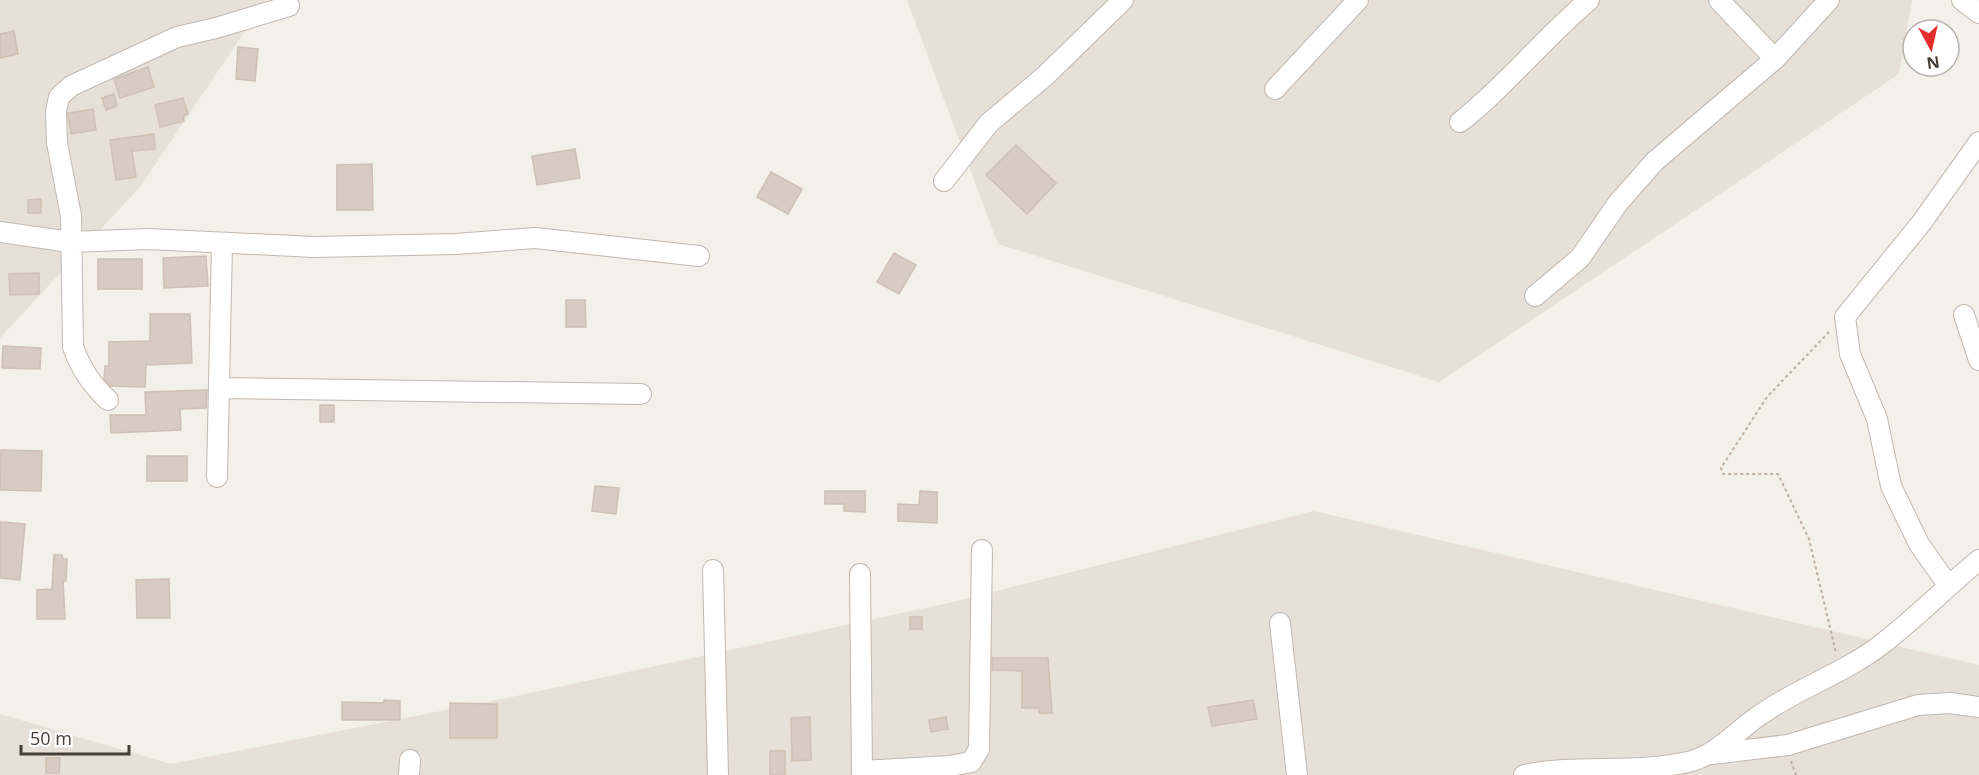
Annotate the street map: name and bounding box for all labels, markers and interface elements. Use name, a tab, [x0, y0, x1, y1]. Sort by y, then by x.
north arrow	[1901, 18, 1961, 78]
text: N	[1925, 51, 1941, 75]
scale bar	[21, 718, 129, 756]
text: 50 m	[30, 726, 72, 750]

